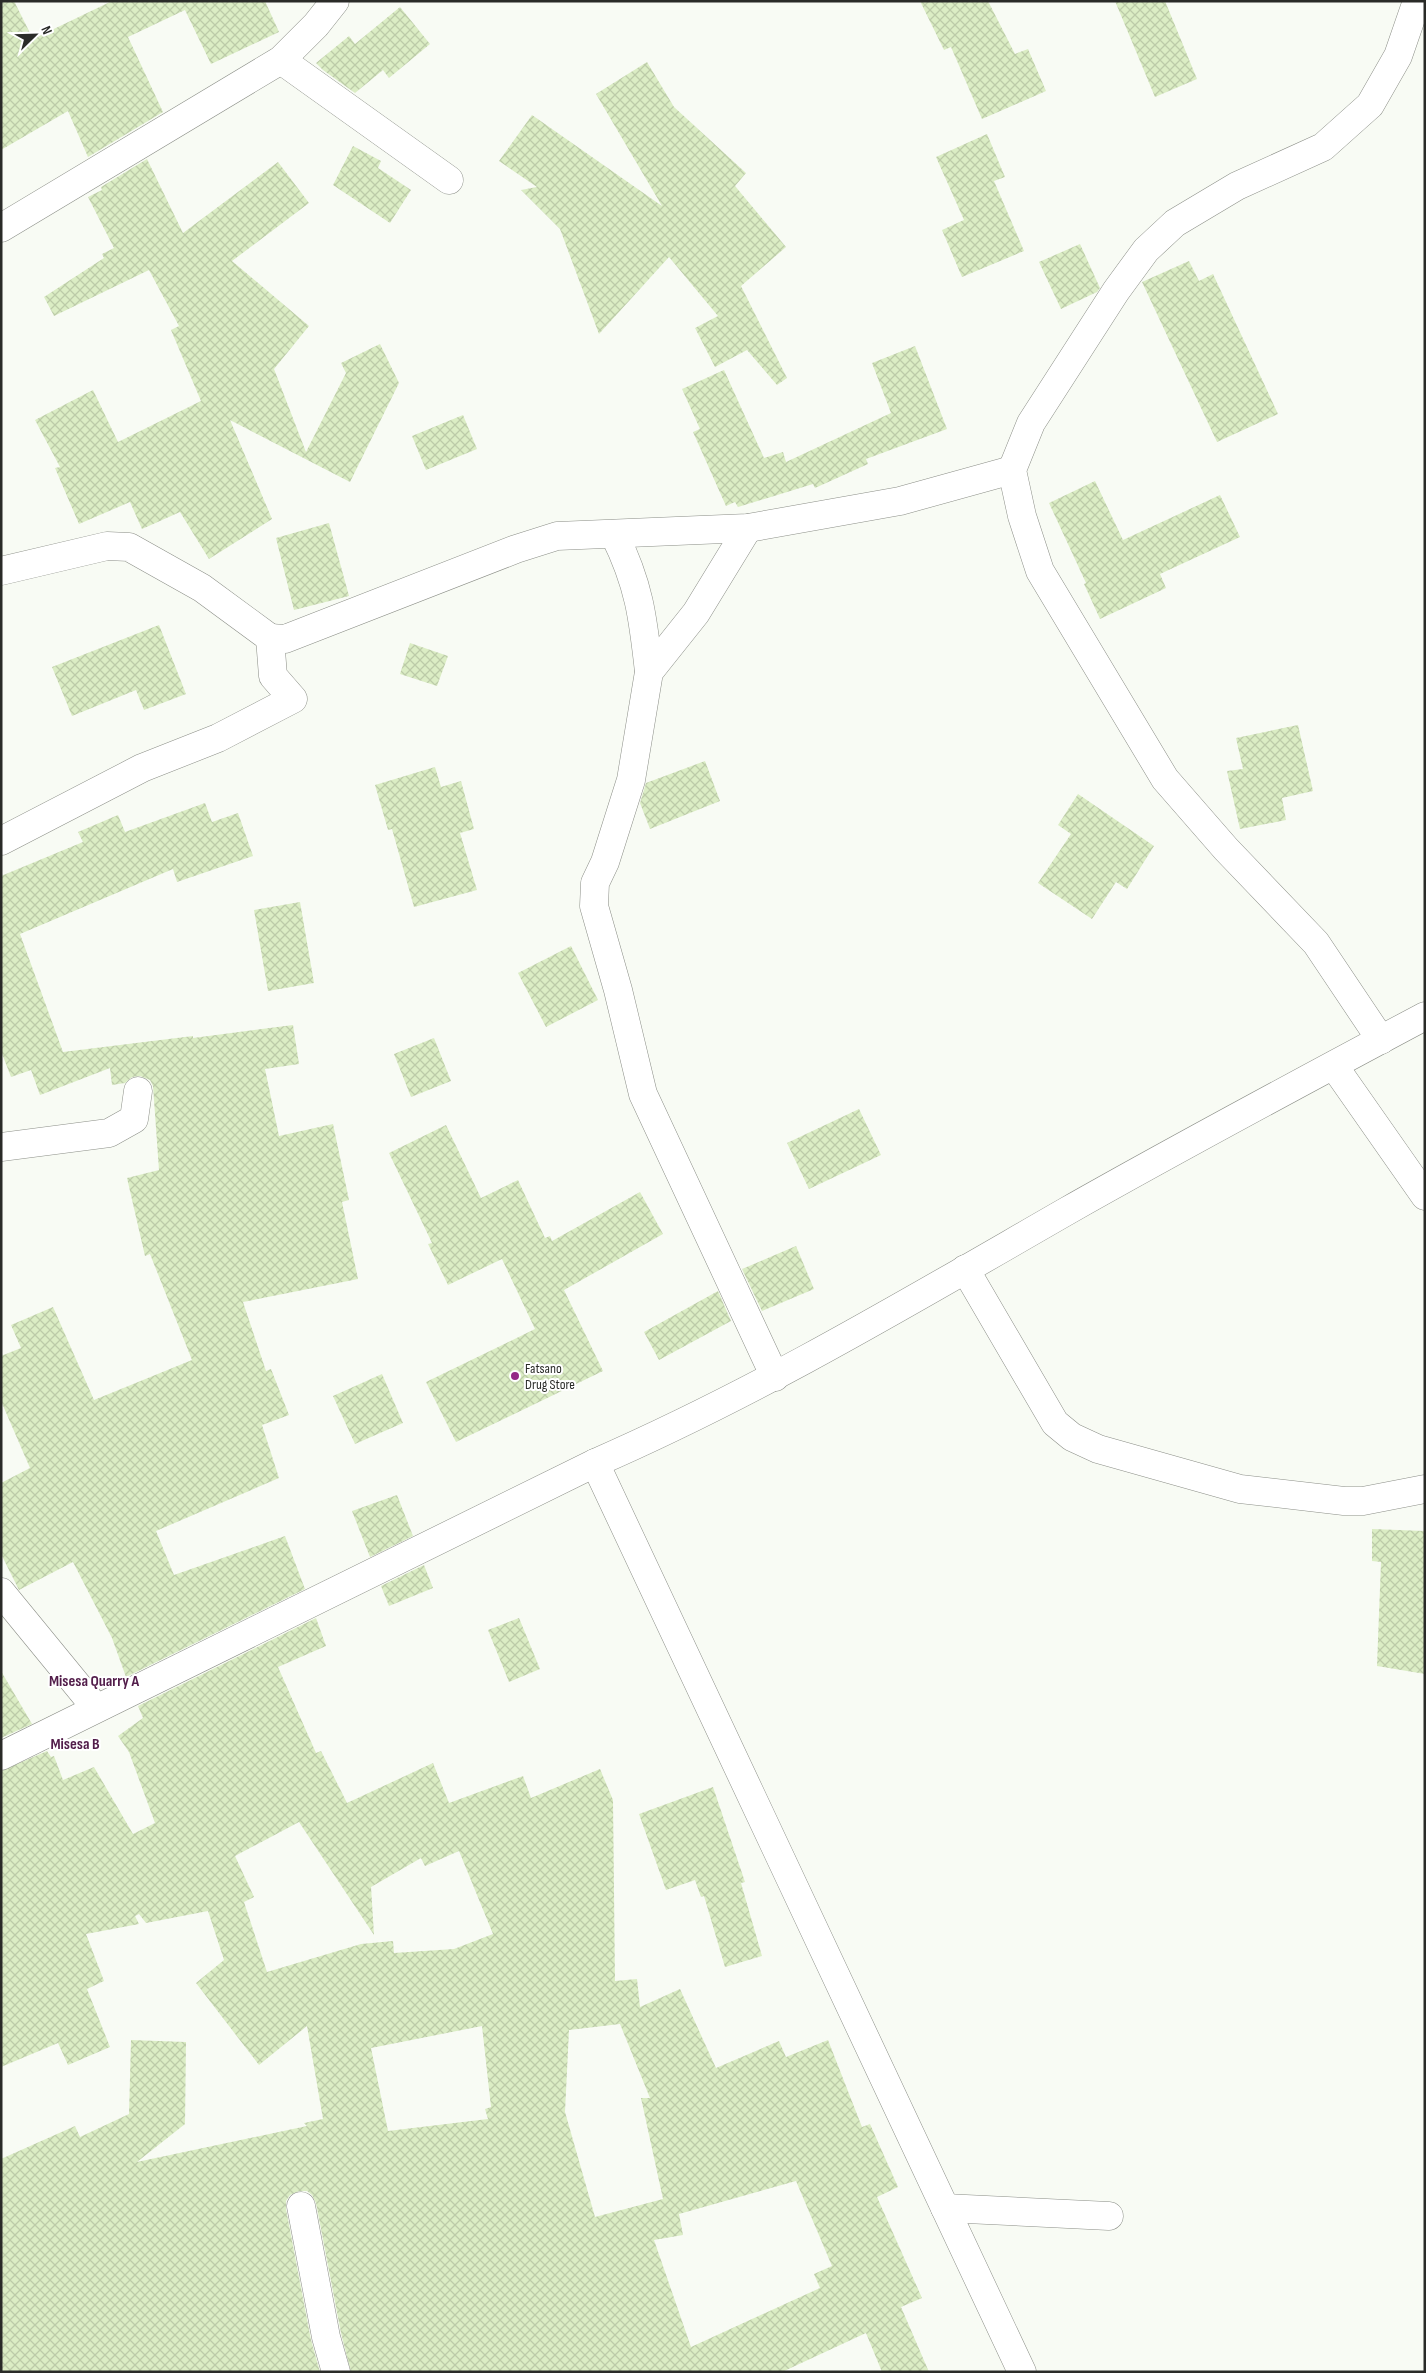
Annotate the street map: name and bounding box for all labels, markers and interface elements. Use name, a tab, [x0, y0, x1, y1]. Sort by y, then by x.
north arrow	[10, 10, 60, 60]
text: N	[37, 23, 56, 37]
place label: Fatsano Drug Store	[525, 1360, 575, 1393]
marker: Fatsano Drug Store	[509, 1370, 521, 1382]
district label: Misesa Quarry A	[49, 1672, 139, 1691]
district label: Misesa B	[50, 1735, 100, 1754]

